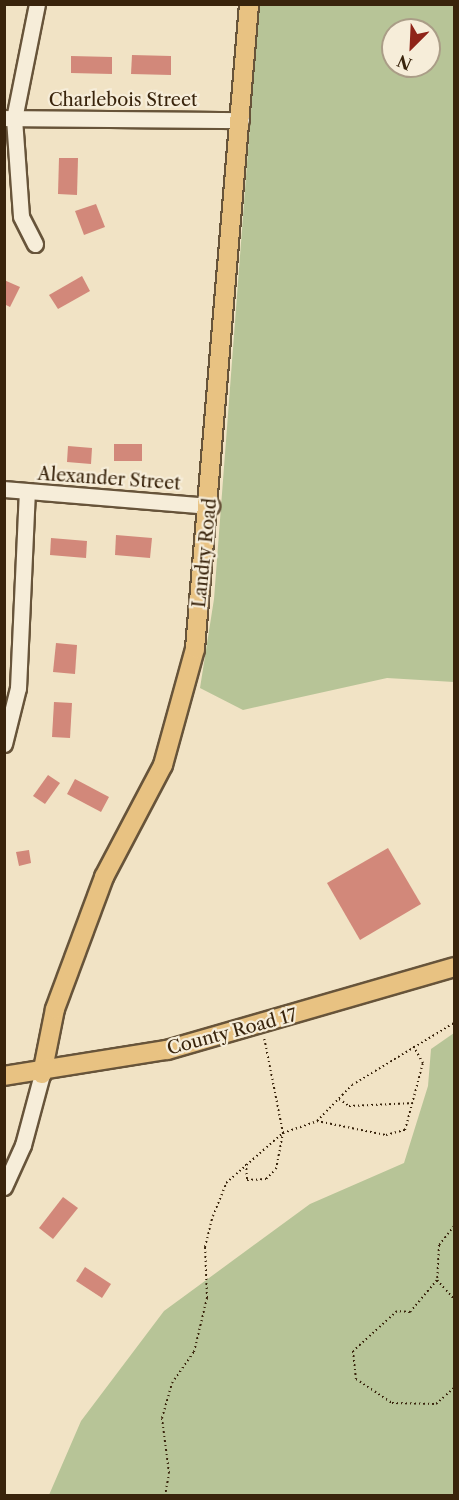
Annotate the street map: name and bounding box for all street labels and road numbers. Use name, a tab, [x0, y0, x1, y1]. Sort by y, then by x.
street label: Charlebois Street	[49, 89, 197, 111]
street label: Alexander Street	[37, 463, 181, 495]
street label: Landry Road	[188, 497, 222, 609]
street label: County Road 17	[164, 1004, 300, 1060]

